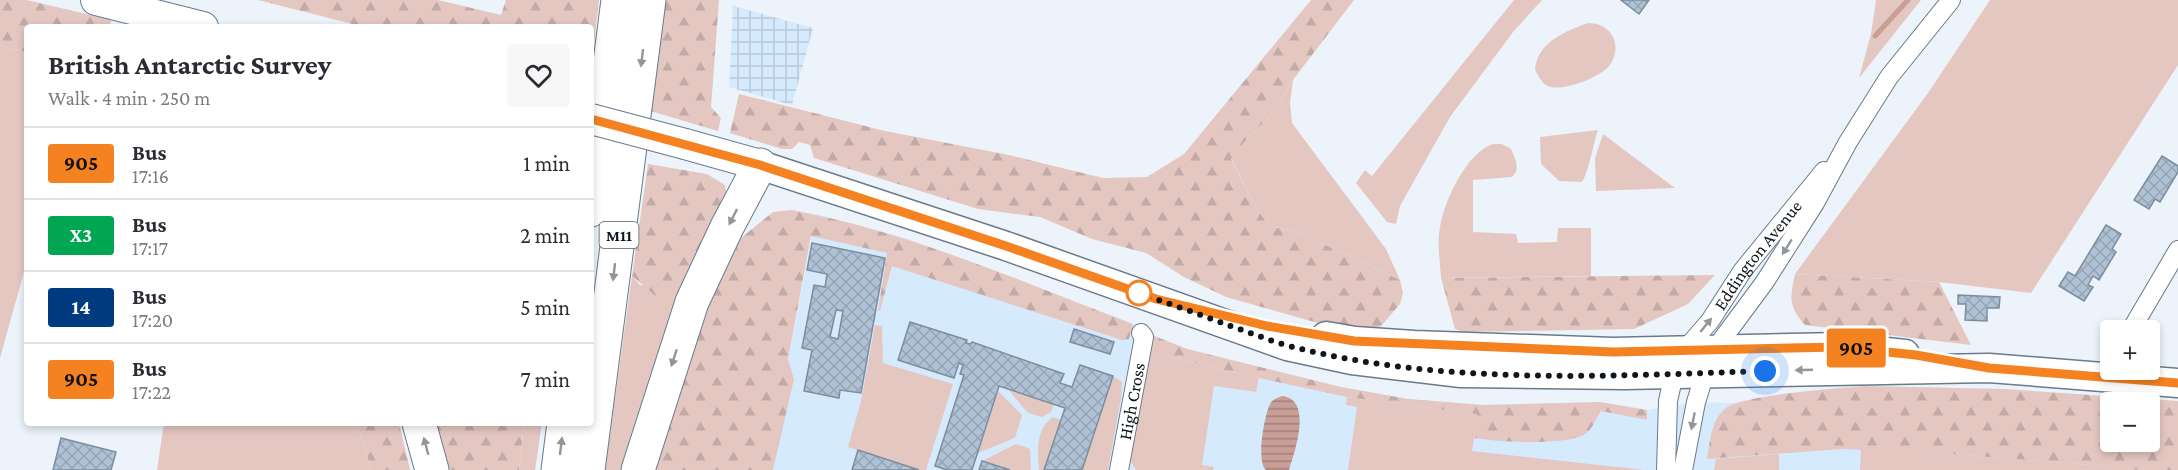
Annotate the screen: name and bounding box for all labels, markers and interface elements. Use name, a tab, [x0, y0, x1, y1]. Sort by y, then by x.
button: heart	[507, 44, 570, 107]
text: British Antarctic Survey	[48, 49, 331, 80]
one-way arrow	[637, 49, 646, 68]
text: Walk · 4 min · 250 m	[48, 87, 210, 109]
text: Bus	[132, 140, 166, 165]
text: 905	[64, 151, 98, 175]
text: 1 min	[523, 151, 570, 176]
text: 17:16	[132, 165, 169, 187]
street label: Eddington Avenue	[1710, 196, 1806, 314]
one-way arrow	[728, 208, 738, 225]
text: Bus	[132, 212, 166, 237]
road number: M11	[600, 222, 638, 248]
text: X3	[70, 223, 92, 247]
text: 2 min	[520, 223, 570, 248]
text: 17:17	[132, 237, 168, 259]
one-way arrow	[1782, 239, 1793, 255]
one-way arrow	[609, 263, 618, 282]
unlabelled marker	[1126, 280, 1152, 306]
text: Bus	[132, 284, 166, 309]
text: 14	[71, 295, 91, 319]
text: 5 min	[520, 295, 570, 320]
text: 17:20	[132, 309, 173, 331]
one-way arrow	[1699, 317, 1712, 333]
map controls	[2100, 320, 2160, 452]
button: +	[2100, 320, 2160, 380]
line badge: 905	[1822, 328, 1890, 368]
text: 905	[1839, 336, 1873, 360]
one-way arrow	[669, 349, 679, 367]
text: Bus	[132, 356, 166, 381]
your location	[1750, 356, 1780, 386]
street label: High Cross	[1115, 361, 1149, 441]
one-way arrow	[1795, 366, 1814, 375]
text: 905	[64, 367, 98, 391]
text: 7 min	[520, 367, 570, 392]
text: 17:22	[132, 381, 171, 403]
button: −	[2100, 392, 2160, 452]
one-way arrow	[1688, 412, 1697, 431]
one-way arrow	[421, 437, 430, 455]
one-way arrow	[556, 437, 565, 456]

